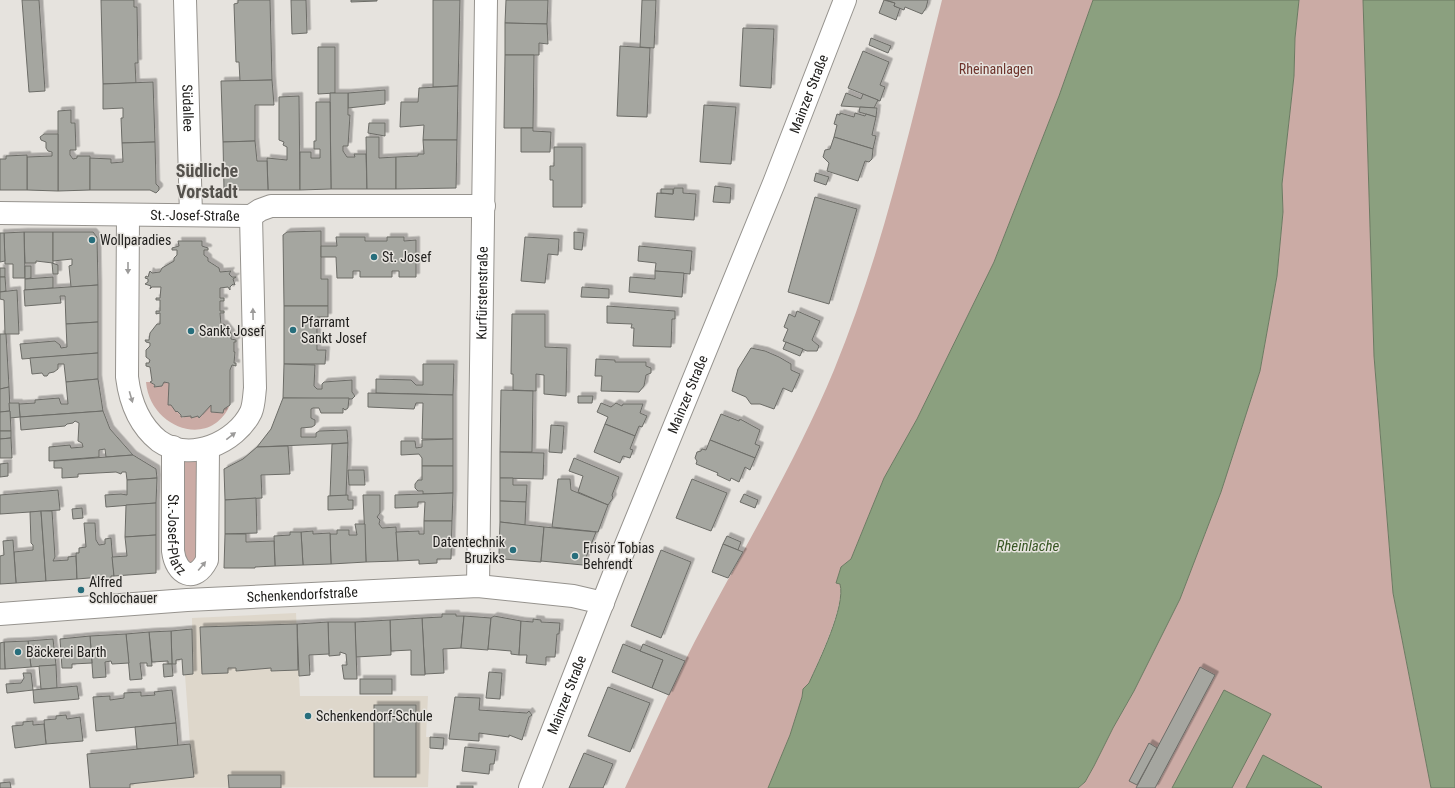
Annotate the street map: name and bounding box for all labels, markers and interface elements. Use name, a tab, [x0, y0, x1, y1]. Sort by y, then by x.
street label: Mainzer Straße	[786, 52, 831, 136]
park label: Rheinanlagen	[959, 61, 1033, 77]
street label: Südallee	[179, 84, 197, 132]
district label: Südliche Vorstadt	[176, 160, 239, 202]
street label: St.-Josef-Straße	[150, 207, 240, 224]
place label: Wollparadies	[100, 232, 171, 248]
marker: Wollparadies	[87, 235, 97, 245]
street label: Kurfürstenstraße	[473, 246, 491, 340]
place label: St. Josef	[382, 249, 432, 265]
marker: St. Josef	[369, 252, 379, 262]
one-way arrow	[125, 262, 131, 275]
one-way arrow	[250, 308, 257, 320]
place label: Pfarramt Sankt Josef	[301, 314, 367, 346]
place label: Sankt Josef	[199, 323, 265, 339]
marker: Pfarramt Sankt Josef	[288, 325, 298, 335]
marker: Sankt Josef	[186, 326, 196, 336]
street label: Mainzer Straße	[664, 352, 711, 436]
one-way arrow	[128, 391, 134, 403]
one-way arrow	[226, 432, 237, 440]
street label: St.-Josef-Platz	[165, 494, 189, 578]
place label: Datentechnik Bruziks	[433, 534, 506, 566]
water label: Rheinlache	[997, 537, 1060, 555]
place label: Frisör Tobias Behrendt	[583, 540, 655, 572]
marker: Datentechnik Bruziks	[508, 545, 518, 555]
marker: Frisör Tobias Behrendt	[570, 551, 580, 561]
one-way arrow	[198, 561, 206, 571]
place label: Alfred Schlochauer	[89, 574, 157, 606]
street label: Schenkendorfstraße	[246, 584, 359, 605]
marker: Alfred Schlochauer	[76, 585, 86, 595]
place label: Bäckerei Barth	[26, 644, 107, 660]
marker: Bäckerei Barth	[13, 647, 23, 657]
street label: Mainzer Straße	[544, 653, 589, 737]
place label: Schenkendorf-Schule	[316, 708, 433, 724]
marker: Schenkendorf-Schule	[303, 711, 313, 721]

